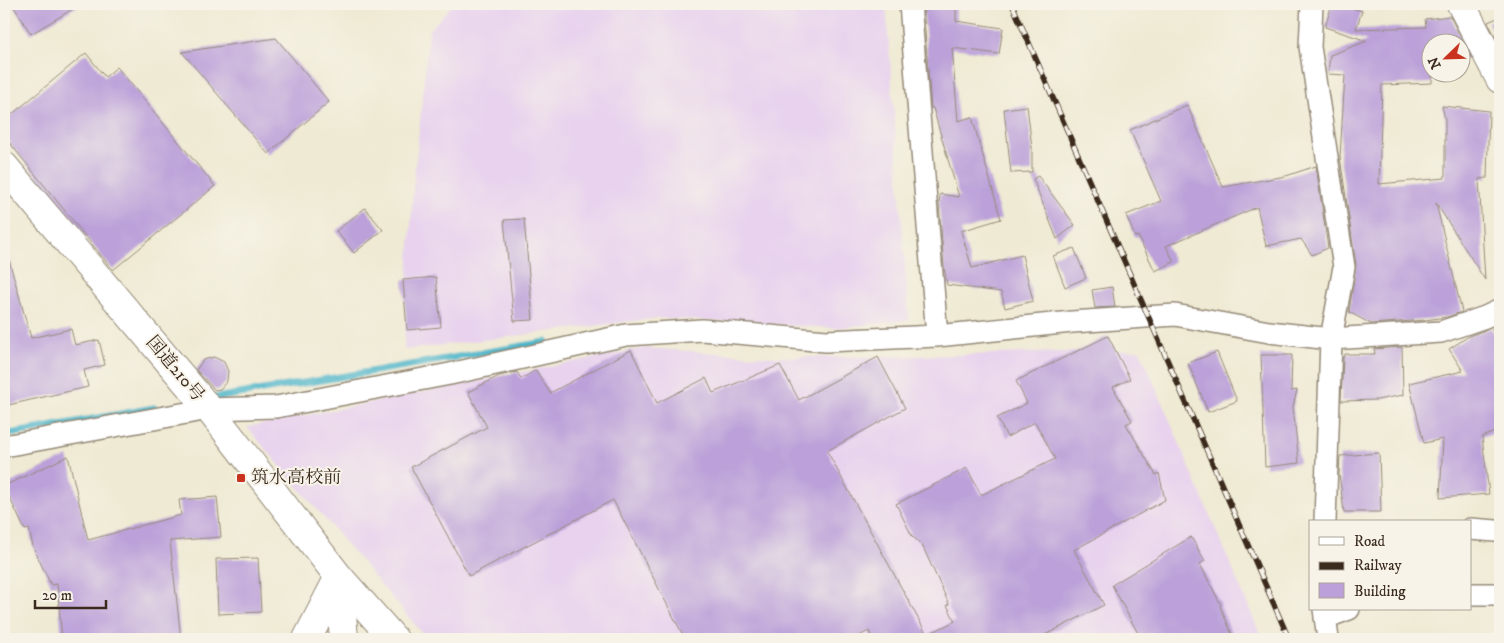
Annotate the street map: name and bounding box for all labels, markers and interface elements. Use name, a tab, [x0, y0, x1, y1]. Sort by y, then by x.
north arrow	[1422, 32, 1472, 82]
text: N	[1424, 53, 1445, 71]
street label: 国道210号	[141, 332, 209, 406]
place label: 筑水高校前	[251, 467, 341, 489]
marker: 筑水高校前	[235, 472, 247, 484]
legend	[1309, 520, 1472, 610]
text: Road	[1354, 532, 1386, 551]
text: Railway	[1354, 556, 1402, 575]
scale bar	[35, 578, 106, 610]
text: Building	[1354, 582, 1406, 601]
text: 20 m	[42, 586, 72, 605]

